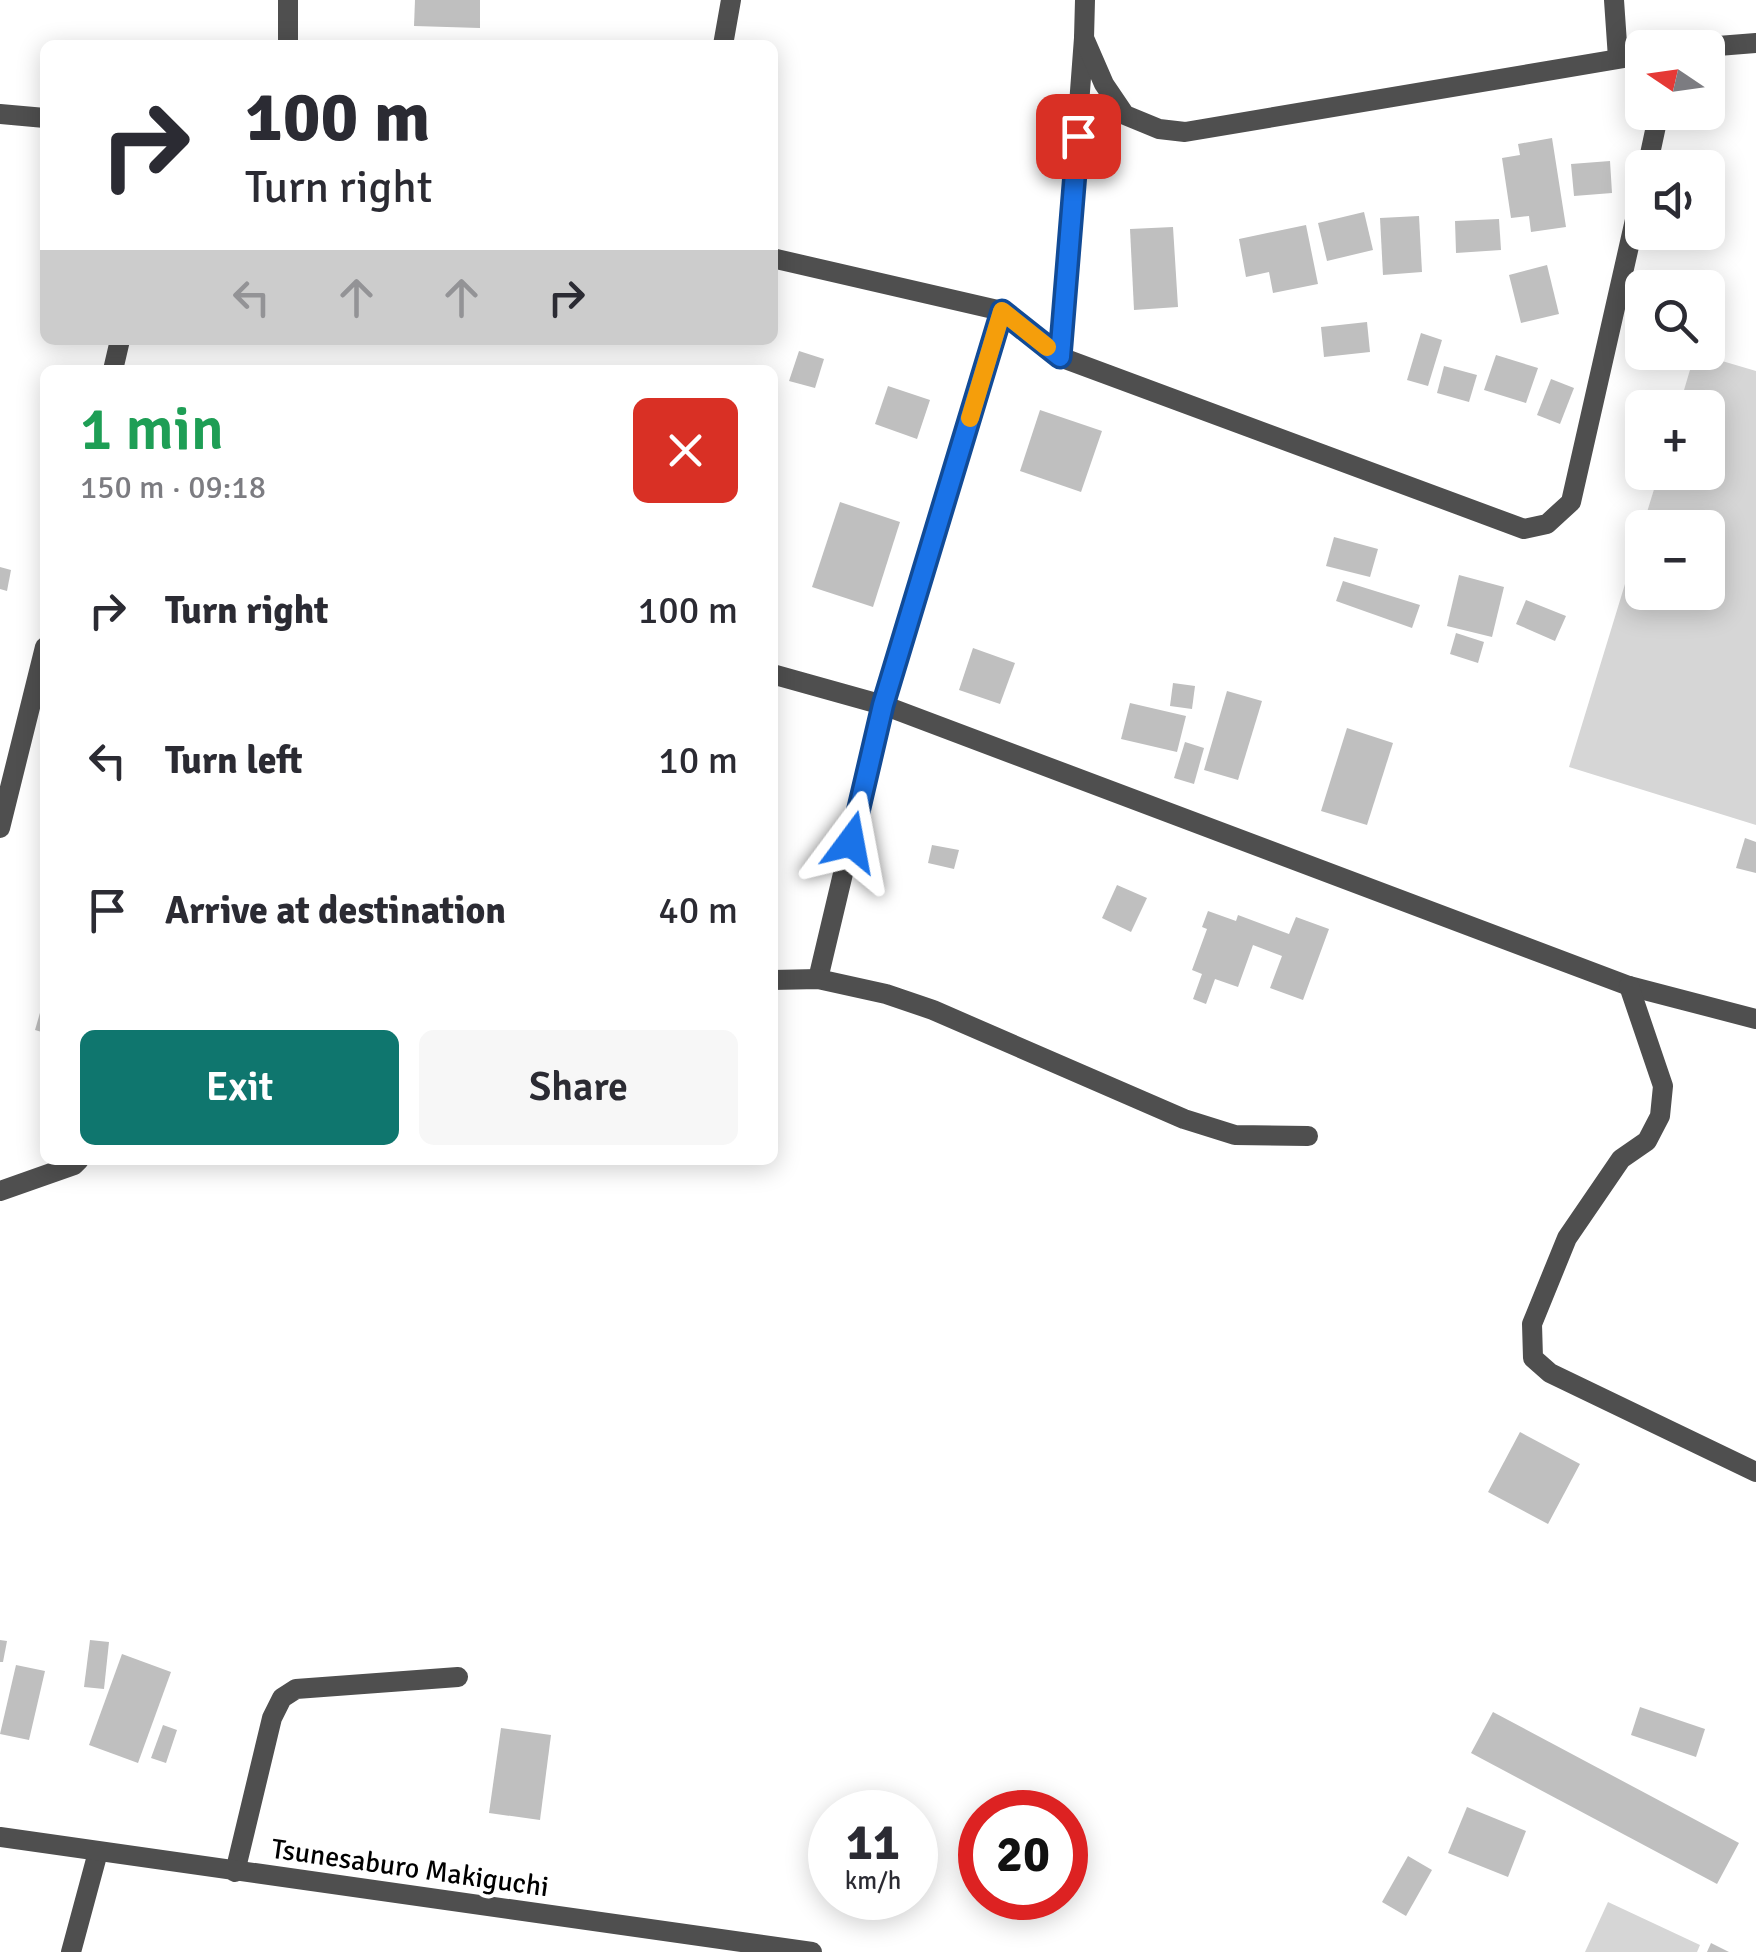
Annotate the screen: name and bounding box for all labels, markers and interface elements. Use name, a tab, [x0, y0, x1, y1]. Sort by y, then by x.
north arrow	[1625, 30, 1725, 130]
map controls	[1625, 30, 1725, 610]
text: 100 m	[245, 74, 430, 160]
icon: right	[80, 80, 210, 210]
pin	[1036, 94, 1121, 179]
icon: arrive	[1051, 109, 1106, 164]
button: sound	[1625, 150, 1725, 250]
text: Turn right	[245, 160, 433, 215]
icon: left	[224, 270, 279, 325]
icon: ahead	[329, 270, 384, 325]
icon: ahead	[434, 270, 489, 325]
icon: right	[539, 270, 594, 325]
button: search	[1625, 270, 1725, 370]
button: +	[1625, 390, 1725, 490]
text: 1 min	[80, 393, 224, 467]
button: close	[633, 398, 738, 503]
text: 150 m · 09:18	[80, 468, 266, 507]
button: −	[1625, 510, 1725, 610]
icon: right	[80, 583, 135, 638]
text: Turn right	[165, 587, 329, 634]
text: 100 m	[638, 587, 738, 634]
icon: left	[80, 733, 135, 788]
text: Turn left	[165, 737, 303, 784]
text: 10 m	[658, 737, 738, 784]
position arrow	[799, 790, 903, 894]
icon: arrive	[80, 883, 135, 938]
text: Arrive at destination	[165, 887, 506, 934]
text: 40 m	[658, 887, 738, 934]
button: Exit	[80, 1030, 399, 1145]
button: Share	[419, 1030, 738, 1145]
speed limit sign: 20	[958, 1790, 1088, 1920]
text: 11	[846, 1812, 900, 1874]
street label: Tsunesaburo Makiguchi	[269, 1832, 551, 1904]
text: km/h	[845, 1865, 901, 1896]

